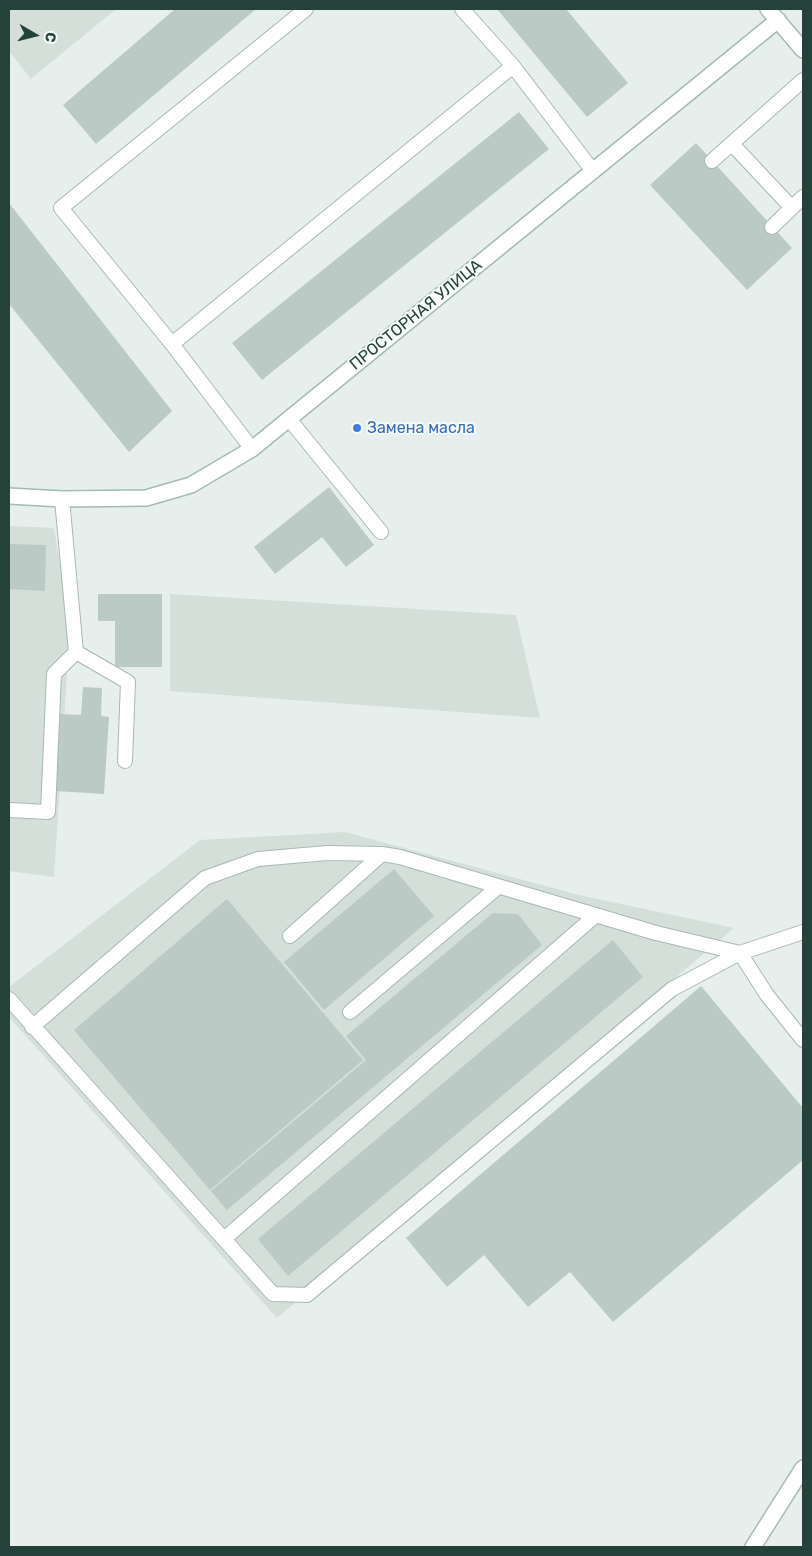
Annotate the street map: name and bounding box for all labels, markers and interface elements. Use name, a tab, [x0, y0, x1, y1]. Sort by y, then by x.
north arrow	[10, 10, 60, 60]
text: С	[41, 31, 59, 43]
street label: ПРОСТОРНАЯ УЛИЦА	[346, 256, 486, 374]
place label: Замена масла	[367, 418, 475, 438]
marker: Замена масла	[351, 422, 363, 434]

